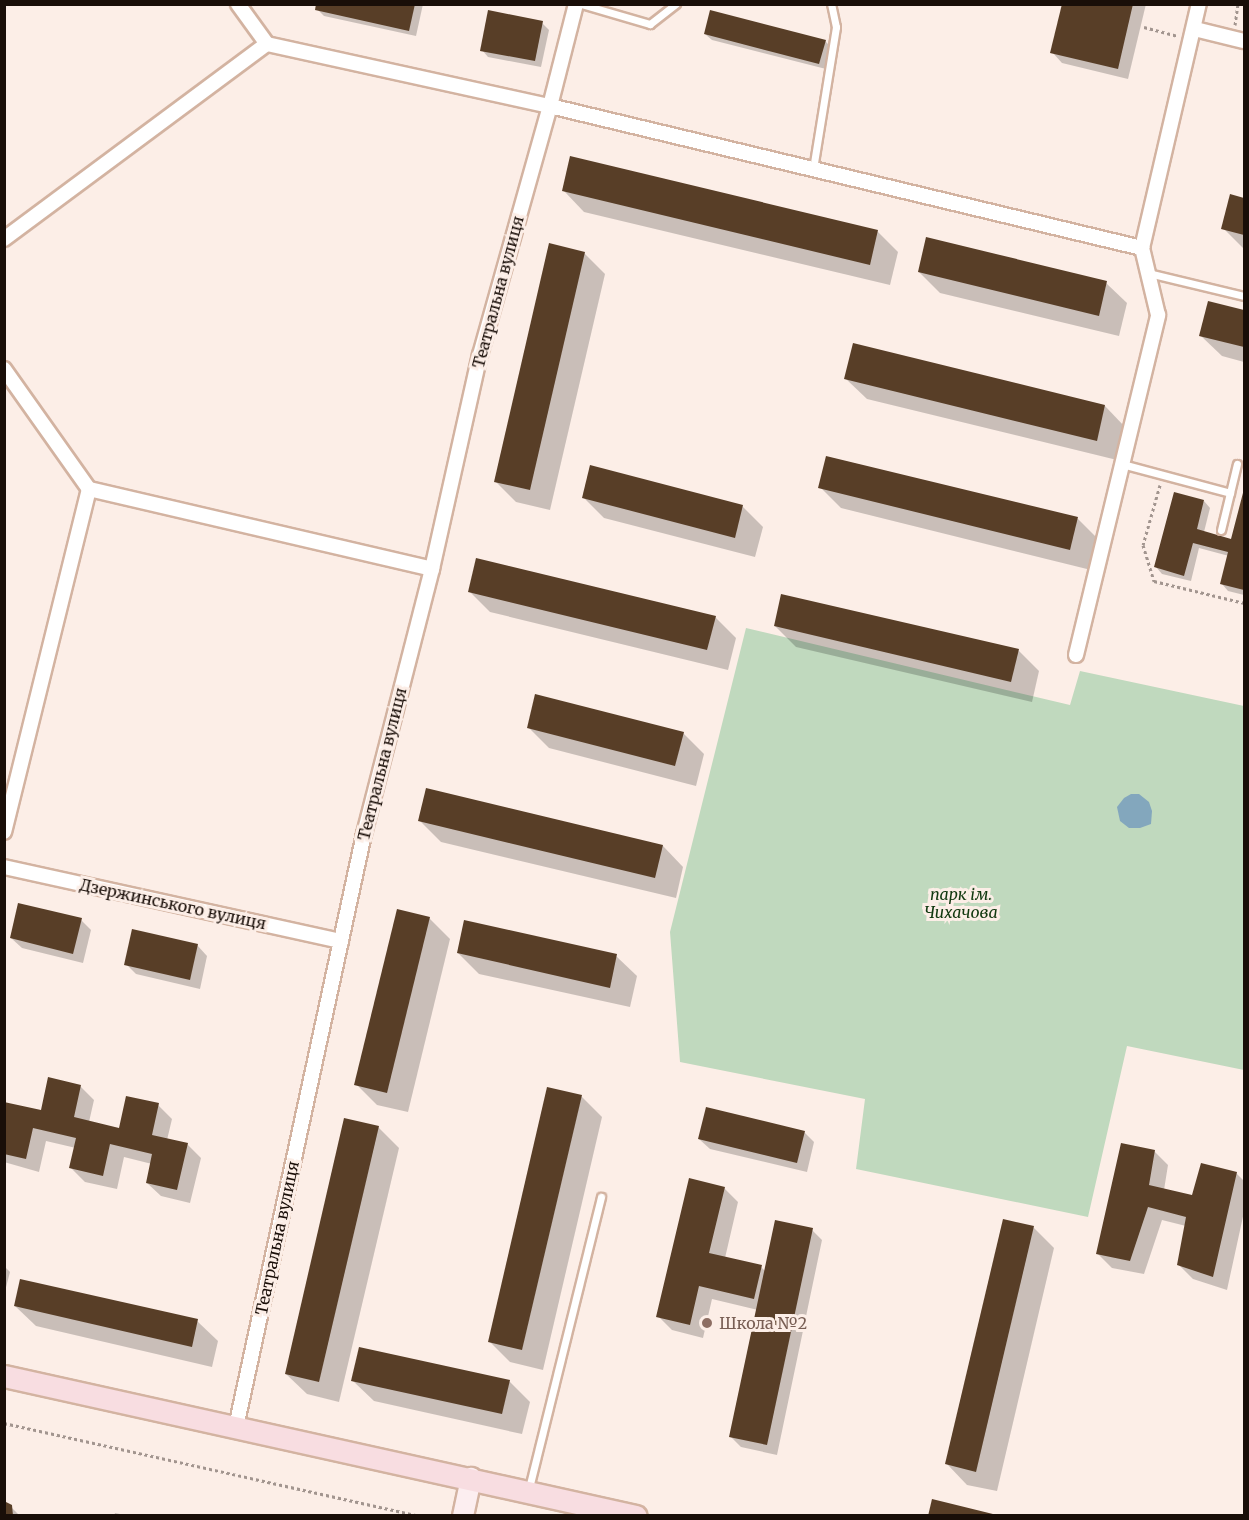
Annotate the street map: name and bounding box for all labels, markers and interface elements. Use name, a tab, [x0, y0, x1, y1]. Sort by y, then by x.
street label: Театральна вулиця	[468, 214, 528, 370]
street label: Театральна вулиця	[354, 686, 410, 842]
street label: Дзержинського вулиця	[78, 875, 268, 933]
park label: парк ім. Чихачова	[924, 884, 998, 922]
street label: Театральна вулиця	[251, 1159, 303, 1317]
place label: Школа №2	[719, 1313, 807, 1333]
marker: Школа №2	[700, 1316, 714, 1330]

